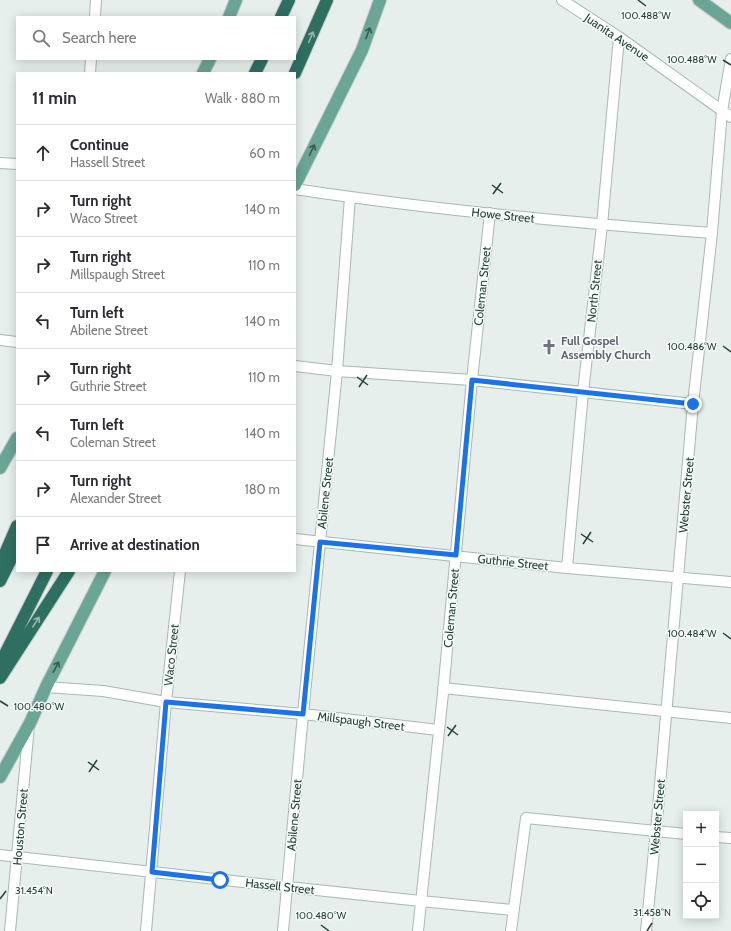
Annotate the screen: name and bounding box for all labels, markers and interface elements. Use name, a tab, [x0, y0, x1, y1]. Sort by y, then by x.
street label: Juanita Avenue	[581, 9, 652, 64]
text: 100.488°W	[621, 9, 671, 22]
search box	[16, 16, 296, 60]
icon: search	[30, 27, 52, 49]
one-way arrow	[365, 27, 373, 39]
text: Search here	[62, 29, 137, 47]
one-way arrow	[308, 32, 315, 44]
text: 100.488°W	[667, 53, 717, 66]
text: 11 min	[32, 88, 77, 108]
text: Walk · 880 m	[205, 90, 280, 106]
text: Continue	[70, 136, 129, 154]
icon: ahead	[32, 142, 54, 164]
one-way arrow	[309, 144, 316, 156]
text: 60 m	[249, 145, 280, 161]
text: Hassell Street	[70, 154, 145, 170]
text: Turn right	[70, 192, 131, 210]
icon: right	[32, 198, 54, 220]
text: 140 m	[245, 201, 280, 217]
street label: Howe Street	[471, 204, 535, 226]
text: Waco Street	[70, 210, 137, 226]
street label: Coleman Street	[470, 246, 494, 326]
text: Turn right	[70, 248, 131, 266]
icon: right	[32, 254, 54, 276]
text: 110 m	[248, 257, 280, 273]
street label: North Street	[583, 259, 605, 323]
text: Millspaugh Street	[70, 266, 165, 282]
text: Turn left	[70, 304, 124, 322]
icon: left	[32, 310, 54, 332]
text: 140 m	[245, 313, 280, 329]
text: Abilene Street	[70, 322, 148, 338]
place label: Full Gospel Assembly Church	[561, 333, 651, 362]
church icon: Full Gospel Assembly Church	[540, 338, 558, 356]
text: 100.486°W	[668, 340, 717, 353]
text: Turn right	[70, 360, 131, 378]
icon: right	[32, 366, 54, 388]
text: 110 m	[248, 369, 280, 385]
text: Guthrie Street	[70, 378, 147, 394]
route end	[684, 395, 702, 413]
text: Turn left	[70, 416, 124, 434]
icon: left	[32, 422, 54, 444]
text: 140 m	[245, 425, 280, 441]
text: Coleman Street	[70, 434, 156, 450]
street label: Abilene Street	[314, 456, 336, 530]
street label: Webster Street	[675, 456, 697, 534]
text: Turn right	[70, 472, 131, 490]
icon: right	[32, 478, 54, 500]
text: 180 m	[244, 481, 280, 497]
text: Alexander Street	[70, 490, 161, 506]
icon: arrive	[32, 534, 54, 556]
text: Arrive at destination	[70, 536, 200, 554]
street label: Guthrie Street	[477, 551, 549, 573]
street label: Coleman Street	[440, 568, 462, 648]
one-way arrow	[32, 617, 40, 628]
street label: Waco Street	[160, 623, 182, 687]
text: 100.484°W	[667, 627, 717, 640]
one-way arrow	[53, 662, 60, 674]
text: 100.480°W	[14, 700, 65, 713]
street label: Millspaugh Street	[317, 708, 405, 734]
street label: Webster Street	[646, 778, 668, 856]
street label: Abilene Street	[283, 779, 305, 851]
street label: Houston Street	[9, 788, 31, 866]
map controls	[683, 811, 719, 919]
button: +	[683, 811, 719, 847]
button: −	[683, 847, 719, 883]
route start	[211, 871, 229, 889]
street label: Hassell Street	[245, 875, 315, 897]
button: locate	[683, 883, 719, 919]
text: 31.454°N	[15, 884, 53, 897]
text: 31.458°N	[633, 906, 671, 919]
text: 100.480°W	[296, 909, 347, 922]

